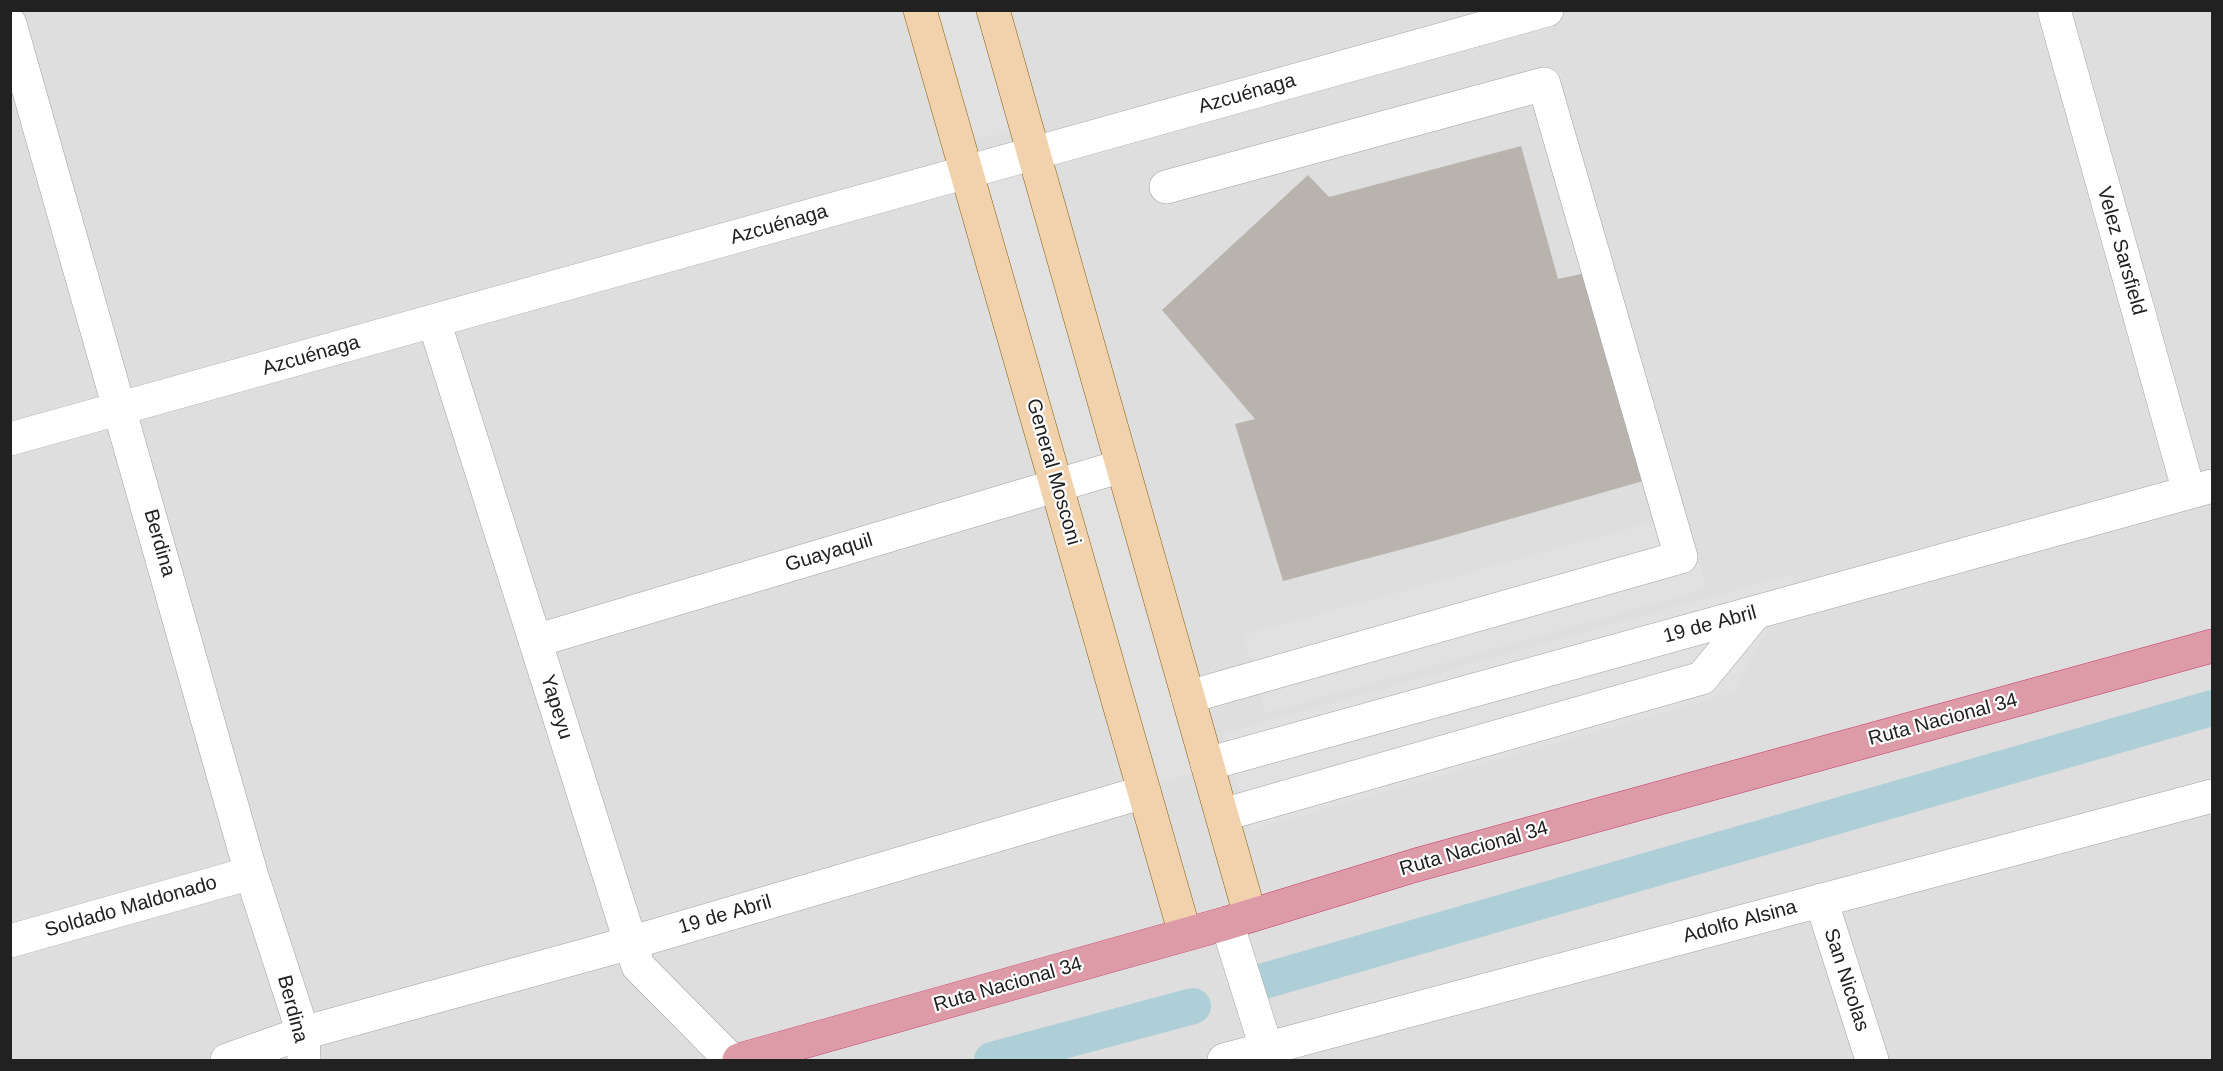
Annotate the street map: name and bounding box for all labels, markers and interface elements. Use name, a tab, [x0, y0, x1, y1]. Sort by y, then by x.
street label: Azcuénaga	[1196, 69, 1298, 119]
street label: Velez Sarsfield	[2091, 184, 2151, 318]
street label: Azcuénaga	[728, 200, 830, 250]
street label: Azcuénaga	[260, 331, 362, 381]
street label: General Mosconi	[1021, 396, 1085, 548]
street label: Berdina	[138, 507, 180, 579]
street label: Guayaquil	[782, 528, 876, 578]
street label: 19 de Abril	[1661, 601, 1759, 649]
street label: Yapeyu	[535, 672, 577, 742]
street label: Ruta Nacional 34	[1866, 689, 2020, 751]
street label: Ruta Nacional 34	[1397, 816, 1551, 882]
street label: Soldado Maldonado	[42, 871, 220, 943]
street label: 19 de Abril	[676, 890, 774, 940]
street label: Adolfo Alsina	[1681, 895, 1799, 949]
street label: San Nicolas	[1818, 926, 1874, 1034]
street label: Ruta Nacional 34	[931, 952, 1085, 1018]
street label: Berdina	[271, 973, 313, 1045]

